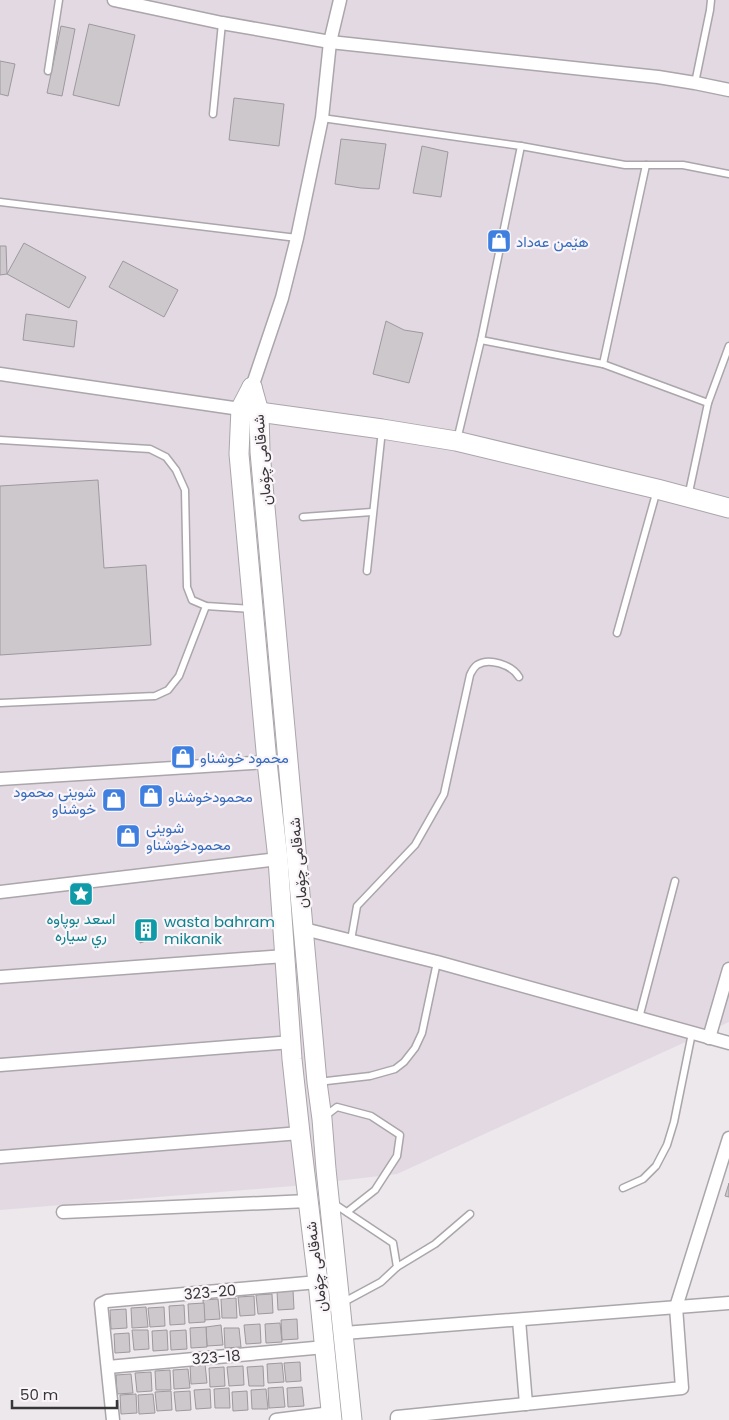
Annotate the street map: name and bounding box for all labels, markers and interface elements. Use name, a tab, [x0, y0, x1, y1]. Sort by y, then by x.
shop icon: هێمن عەداد	[486, 228, 512, 254]
place label: هێمن عەداد	[516, 231, 589, 252]
street label: شەقامی چۆمان	[248, 413, 276, 506]
shop icon: محمود خوشناو	[170, 744, 196, 770]
place label: محمود خوشناو	[200, 747, 289, 768]
place label: شوينى محمود خوشناو	[13, 781, 96, 819]
shop icon: محمودخوشناو	[138, 783, 164, 809]
place label: محمودخوشناو	[168, 786, 253, 807]
shop icon: شوينى محمود خوشناو	[101, 787, 127, 813]
street label: شەقامی چۆمان	[284, 816, 312, 909]
place label: شوينى محمودخوشناو	[146, 817, 231, 855]
shop icon: شوينى محمودخوشناو	[115, 823, 141, 849]
place icon: اسعد بوپاوه ري سياره	[68, 881, 94, 907]
place label: اسعد بوپاوه ري سياره	[46, 908, 116, 949]
place label: wasta bahram mikanik	[164, 911, 275, 949]
building icon: wasta bahram mikanik	[133, 917, 159, 943]
street label: شەقامی چۆمان	[300, 1220, 332, 1314]
street label: 323-20	[183, 1279, 237, 1305]
street label: 323-18	[191, 1344, 241, 1370]
scale bar	[12, 1378, 118, 1410]
text: 50 m	[20, 1384, 58, 1405]

